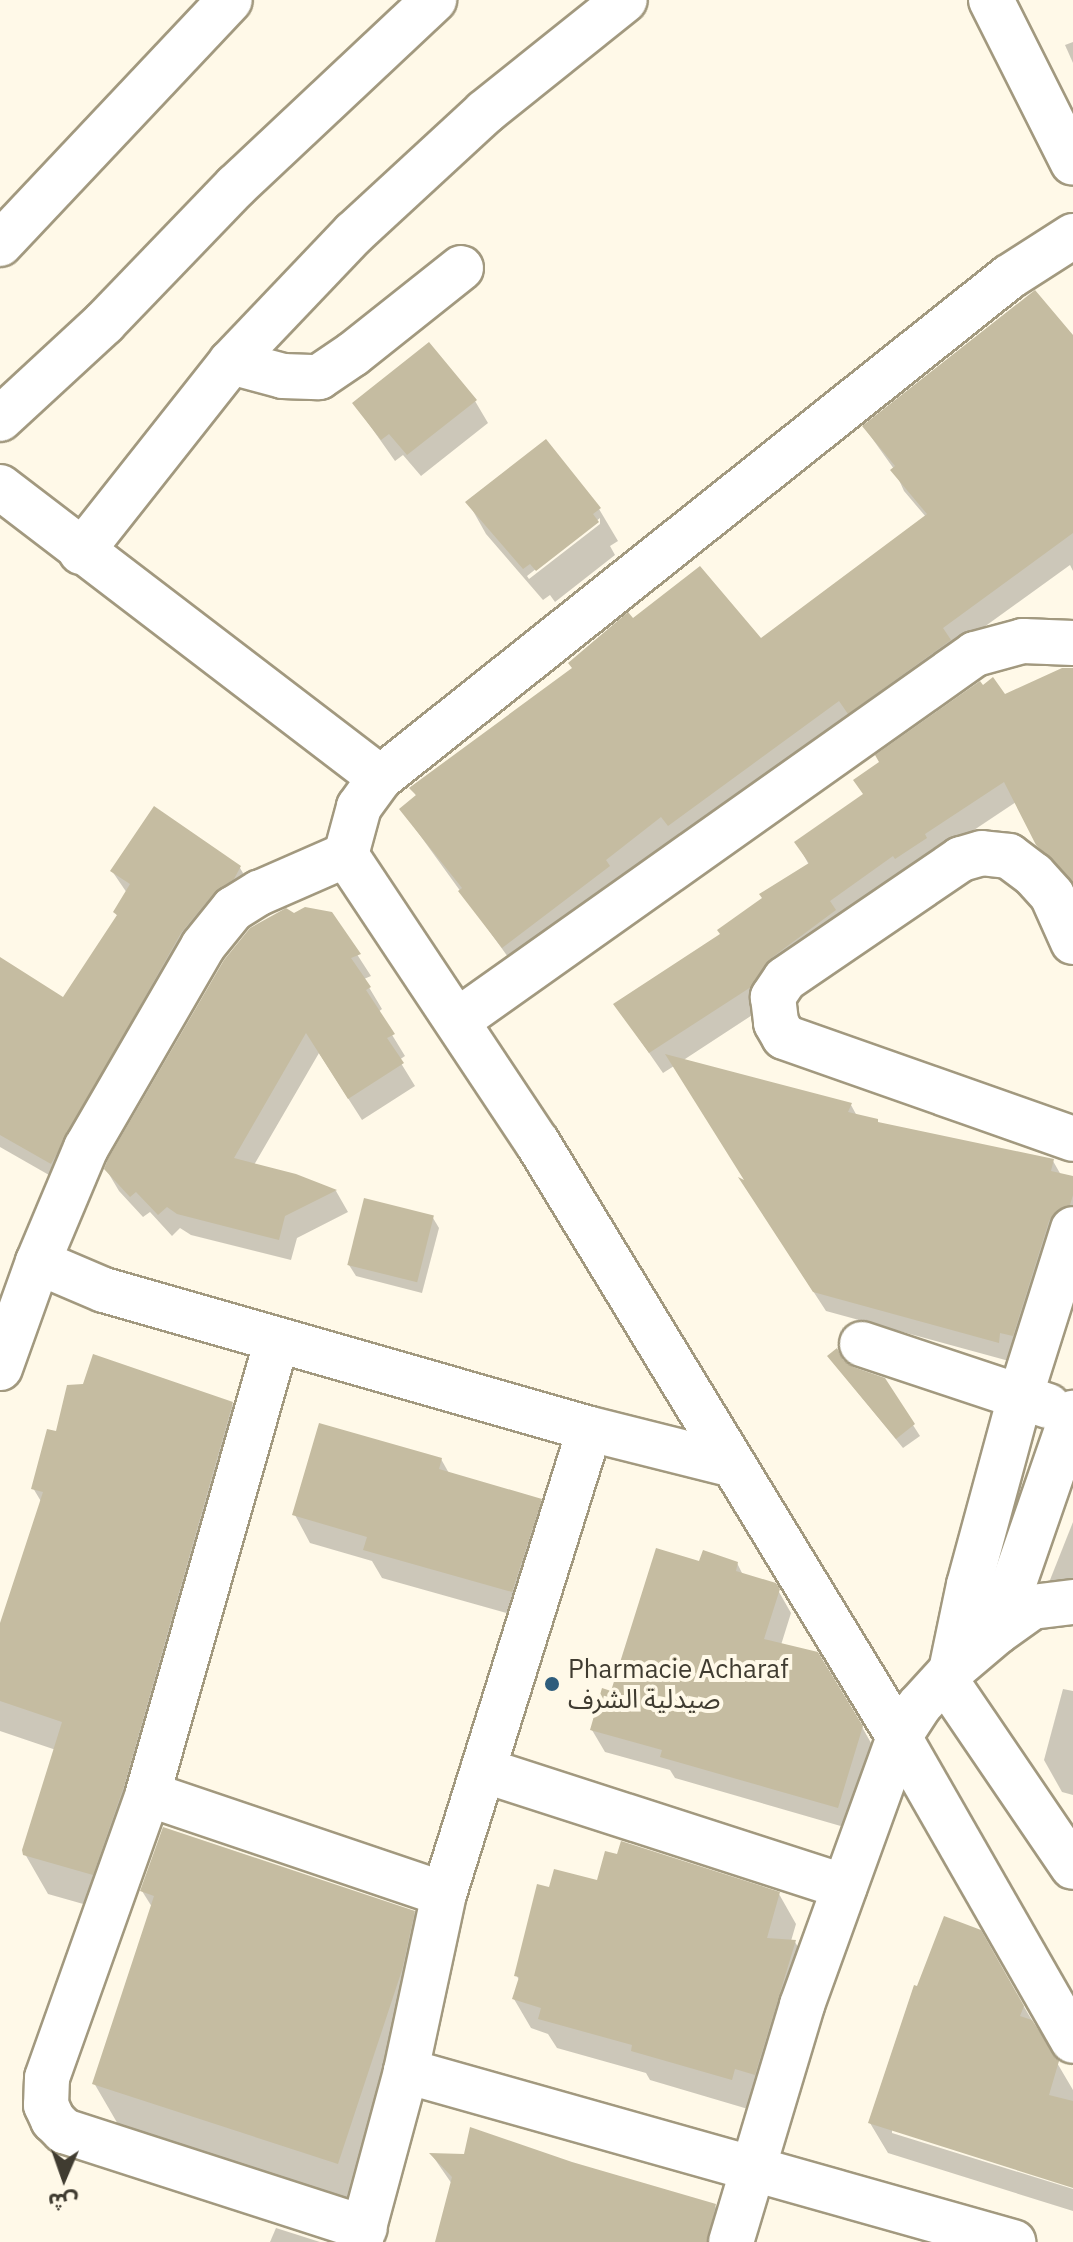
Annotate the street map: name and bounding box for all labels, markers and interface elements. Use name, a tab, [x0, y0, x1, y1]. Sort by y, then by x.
place label: Pharmacie Acharaf صيدلية الشرف	[568, 1653, 789, 1714]
marker: Pharmacie Acharaf صيدلية الشرف	[543, 1675, 561, 1693]
north arrow	[24, 2138, 104, 2218]
text: ش	[48, 2187, 79, 2218]

